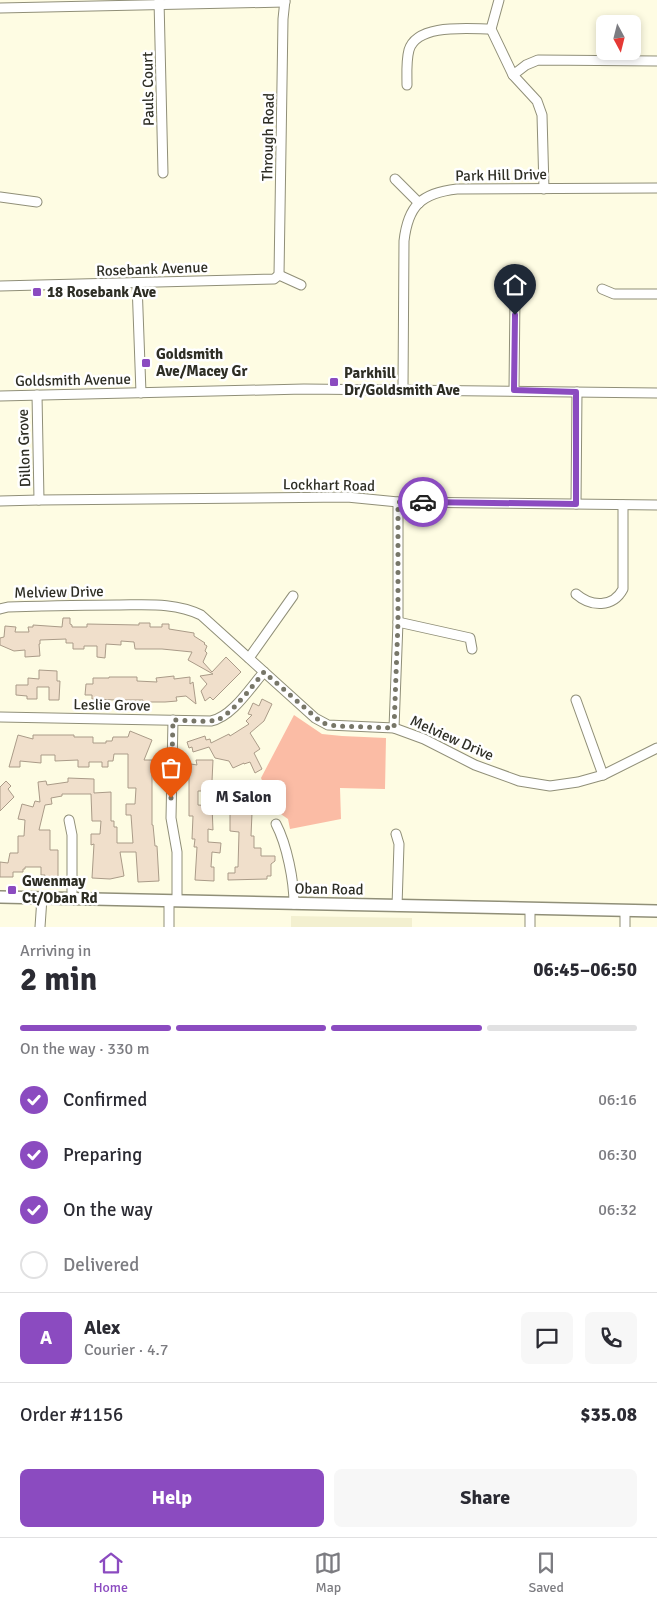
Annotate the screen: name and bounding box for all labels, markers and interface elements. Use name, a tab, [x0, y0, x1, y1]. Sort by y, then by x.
north arrow	[596, 15, 641, 60]
map controls	[596, 15, 641, 60]
street label: Pauls Court	[138, 52, 158, 126]
street label: Through Road	[258, 93, 278, 181]
street label: Park Hill Drive	[455, 165, 547, 185]
street label: Rosebank Avenue	[96, 258, 208, 280]
pin	[494, 264, 536, 315]
icon: home	[501, 271, 529, 299]
place label: 18 Rosebank Ave	[47, 283, 156, 301]
marker: 18 Rosebank Ave	[31, 286, 43, 298]
place label: Goldsmith Ave/Macey Gr	[156, 345, 247, 380]
marker: Goldsmith Ave/Macey Gr	[140, 357, 152, 369]
place label: Parkhill Dr/Goldsmith Ave	[344, 364, 460, 399]
street label: Goldsmith Avenue	[15, 370, 131, 390]
marker: Parkhill Dr/Goldsmith Ave	[328, 376, 340, 388]
street label: Dillon Grove	[14, 409, 34, 487]
street label: Lockhart Road	[283, 475, 375, 495]
courier	[398, 477, 448, 527]
icon: car	[409, 488, 437, 516]
street label: Melview Drive	[14, 582, 104, 602]
street label: Leslie Grove	[73, 695, 151, 715]
street label: Melview Drive	[407, 712, 497, 764]
pin	[150, 747, 192, 798]
icon: bag	[157, 754, 185, 782]
callout: M Salon	[201, 780, 286, 816]
text: M Salon	[216, 787, 271, 807]
place label: Gwenmay Ct/Oban Rd	[22, 872, 98, 907]
street label: Oban Road	[294, 879, 364, 899]
marker: Gwenmay Ct/Oban Rd	[6, 884, 18, 896]
text: Arriving in	[20, 941, 91, 961]
text: 06:45–06:50	[533, 958, 637, 982]
text: 2 min	[20, 960, 97, 999]
text: On the way · 330 m	[20, 1039, 150, 1059]
icon: check	[20, 1086, 48, 1114]
text: Confirmed	[63, 1088, 147, 1112]
text: 06:16	[598, 1090, 637, 1110]
icon: check	[20, 1141, 48, 1169]
text: Preparing	[63, 1143, 142, 1167]
text: 06:30	[598, 1145, 637, 1165]
icon: check	[20, 1196, 48, 1224]
text: On the way	[63, 1198, 153, 1222]
text: 06:32	[598, 1200, 637, 1220]
text: Delivered	[63, 1253, 139, 1277]
button: chat	[521, 1312, 573, 1364]
button: phone	[585, 1312, 637, 1364]
text: Alex	[84, 1316, 120, 1340]
text: A	[40, 1326, 52, 1350]
text: Courier · 4.7	[84, 1340, 168, 1360]
text: Order #1156	[20, 1403, 123, 1427]
text: $35.08	[580, 1403, 637, 1427]
button: Help	[20, 1469, 324, 1527]
button: Share	[334, 1469, 637, 1527]
tab: Home	[93, 1549, 128, 1596]
tab: Map	[314, 1549, 342, 1596]
tab: Saved	[529, 1549, 564, 1596]

